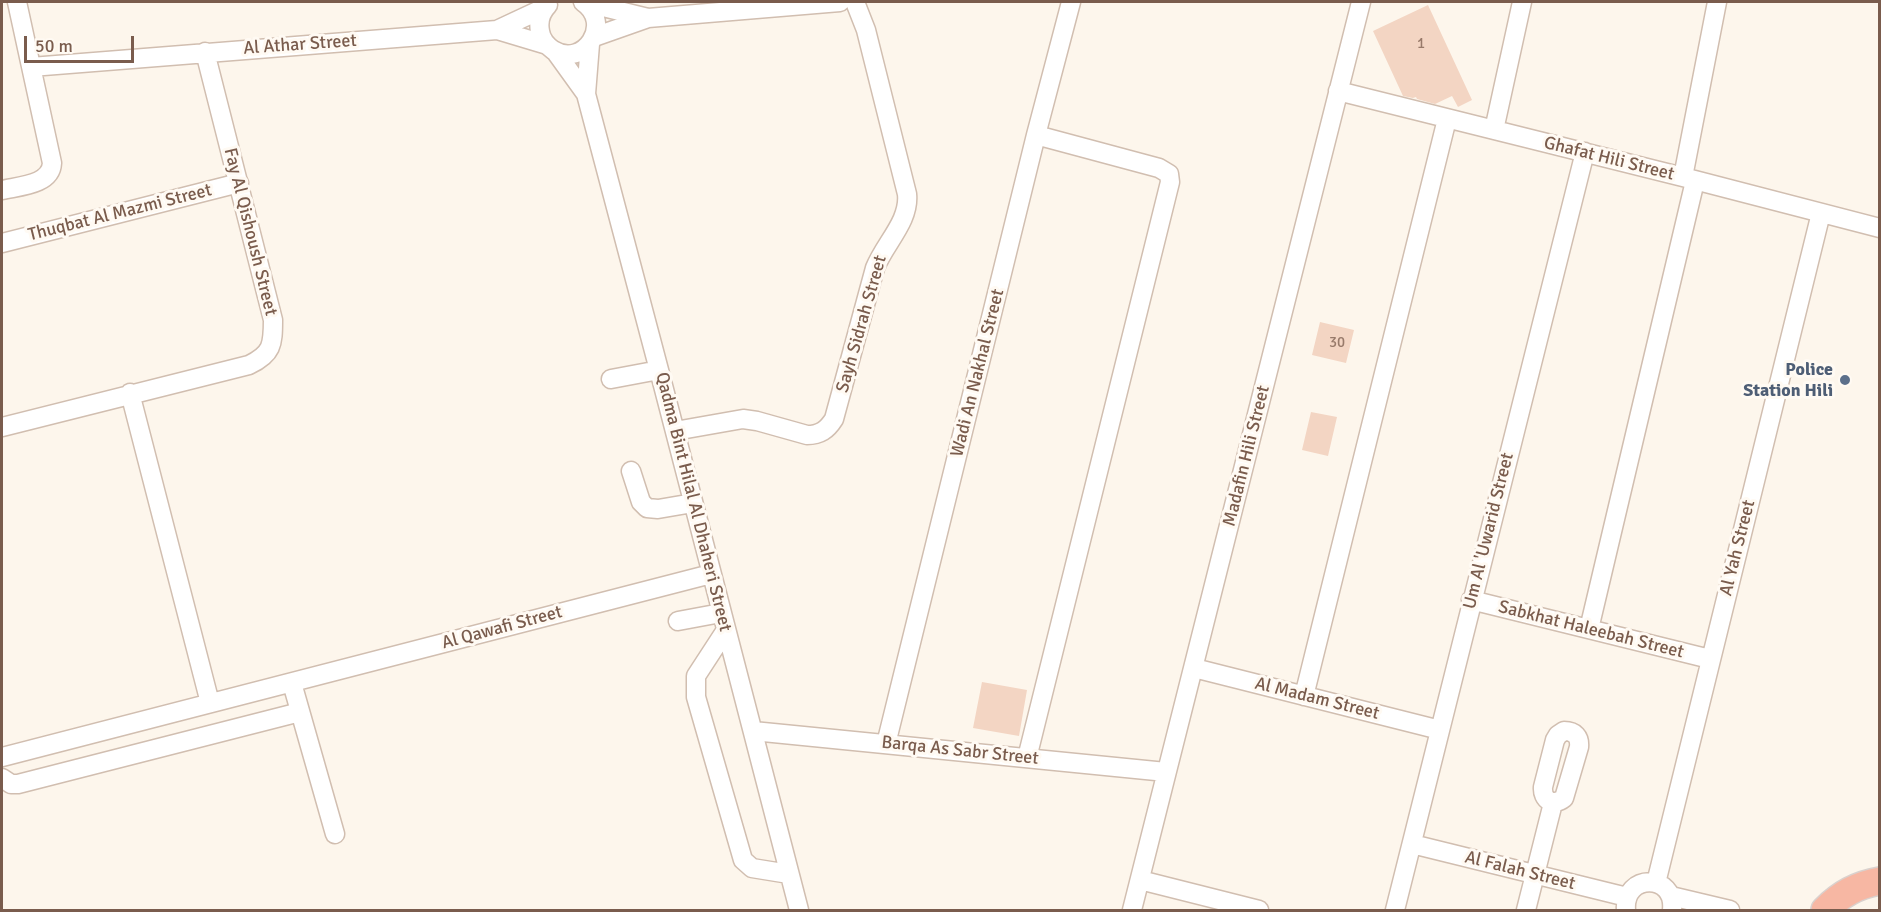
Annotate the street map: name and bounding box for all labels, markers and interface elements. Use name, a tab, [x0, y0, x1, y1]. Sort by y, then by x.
scale bar	[27, 24, 136, 62]
street label: Al Athar Street	[243, 30, 357, 60]
text: 50 m	[35, 35, 73, 57]
house number: 1	[1417, 35, 1425, 53]
street label: Ghafat Hili Street	[1542, 132, 1676, 186]
street label: Fay Al Qishoush Street	[219, 146, 281, 318]
street label: Thuqbat Al Mazmi Street	[26, 180, 214, 246]
street label: Sayh Sidrah Street	[832, 253, 892, 395]
street label: Wadi An Nakhal Street	[947, 287, 1009, 459]
house number: 30	[1329, 334, 1345, 352]
place label: Police Station Hili	[1743, 359, 1833, 401]
street label: Qadma Bint Hilal Al Dhaheri Street	[650, 370, 736, 634]
marker: Police Station Hili	[1838, 373, 1852, 387]
street label: Madafin Hili Street	[1219, 383, 1275, 529]
street label: Um Al 'Uwarid Street	[1459, 451, 1519, 611]
street label: Al Yah Street	[1716, 498, 1760, 598]
street label: Sabkhat Haleebah Street	[1496, 597, 1686, 663]
street label: Al Qawafi Street	[439, 602, 565, 654]
street label: Al Madam Street	[1253, 673, 1381, 725]
street label: Barqa As Sabr Street	[880, 732, 1040, 770]
street label: Al Falah Street	[1463, 847, 1577, 895]

